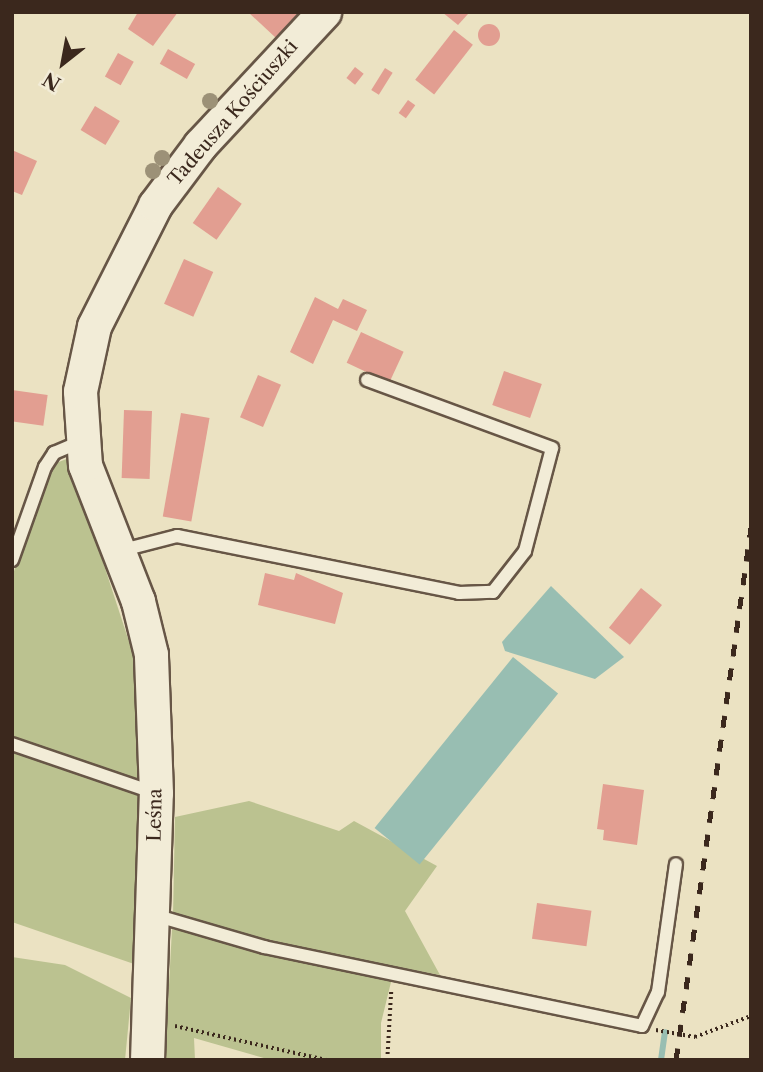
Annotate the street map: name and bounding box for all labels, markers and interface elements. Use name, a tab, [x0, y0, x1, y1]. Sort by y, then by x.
north arrow	[28, 28, 98, 98]
street label: Tadeusza Kościuszki	[163, 35, 303, 191]
text: N	[39, 67, 65, 96]
street label: Leśna	[143, 788, 167, 842]

